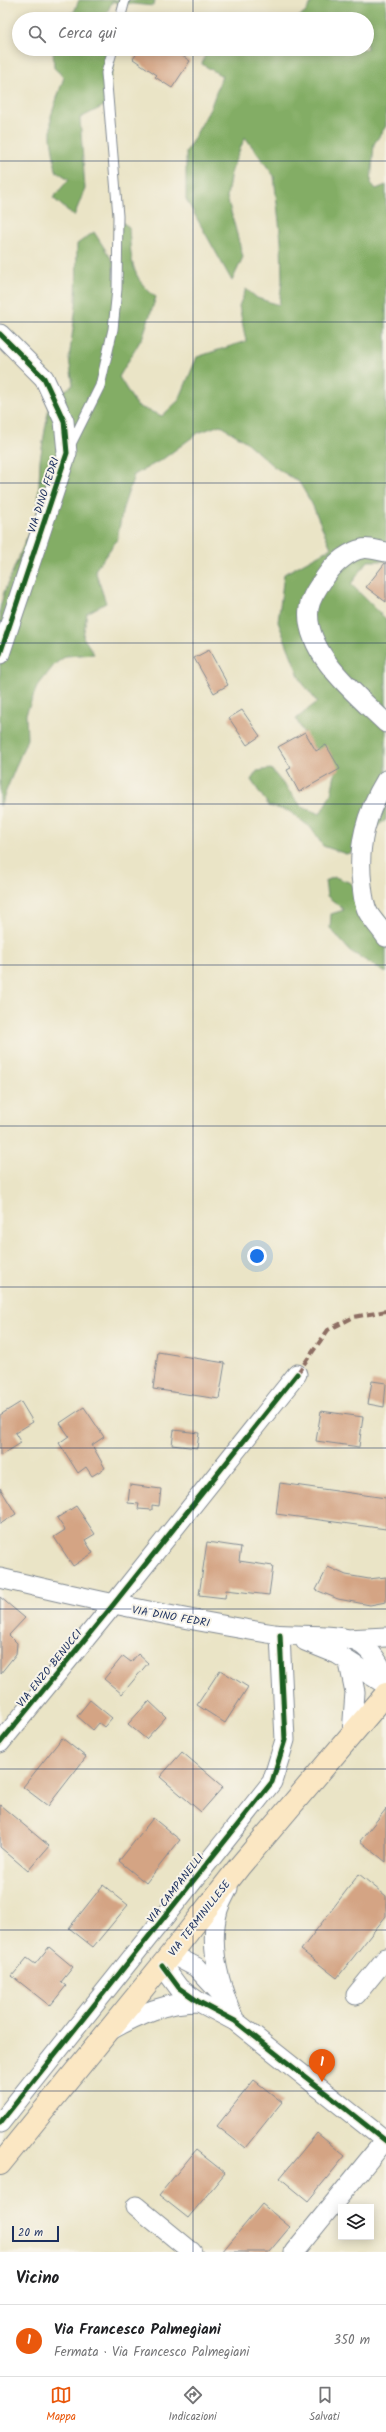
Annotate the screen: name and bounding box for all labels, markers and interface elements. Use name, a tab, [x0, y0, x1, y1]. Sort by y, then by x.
search box	[12, 12, 374, 56]
text: Cerca qui	[58, 22, 116, 46]
icon: search	[26, 23, 48, 45]
street label: VIA DINO FEDRI	[23, 455, 65, 535]
your location	[247, 1246, 267, 1266]
street label: VIA DINO FEDRI	[131, 1601, 211, 1633]
street label: VIA ENZO BENUCCI	[12, 1626, 87, 1712]
street label: VIA CAMPANELLI	[143, 1850, 209, 1927]
street label: VIA TERMINILLESE	[164, 1876, 236, 1961]
pin: 1	[309, 2049, 335, 2082]
map controls	[338, 2204, 374, 2240]
button: layers	[338, 2204, 374, 2240]
scale bar	[12, 2224, 59, 2243]
text: 20 m	[18, 2224, 43, 2242]
text: Vicino	[16, 2265, 59, 2292]
text: Via Francesco Palmegiani	[54, 2318, 221, 2342]
text: 1	[27, 2330, 31, 2351]
text: 350 m	[334, 2330, 370, 2351]
text: Fermata · Via Francesco Palmegiani	[54, 2342, 249, 2363]
tab: Mappa	[46, 2384, 76, 2426]
tab: Indicazioni	[168, 2384, 217, 2426]
tab: Salvati	[309, 2384, 340, 2426]

